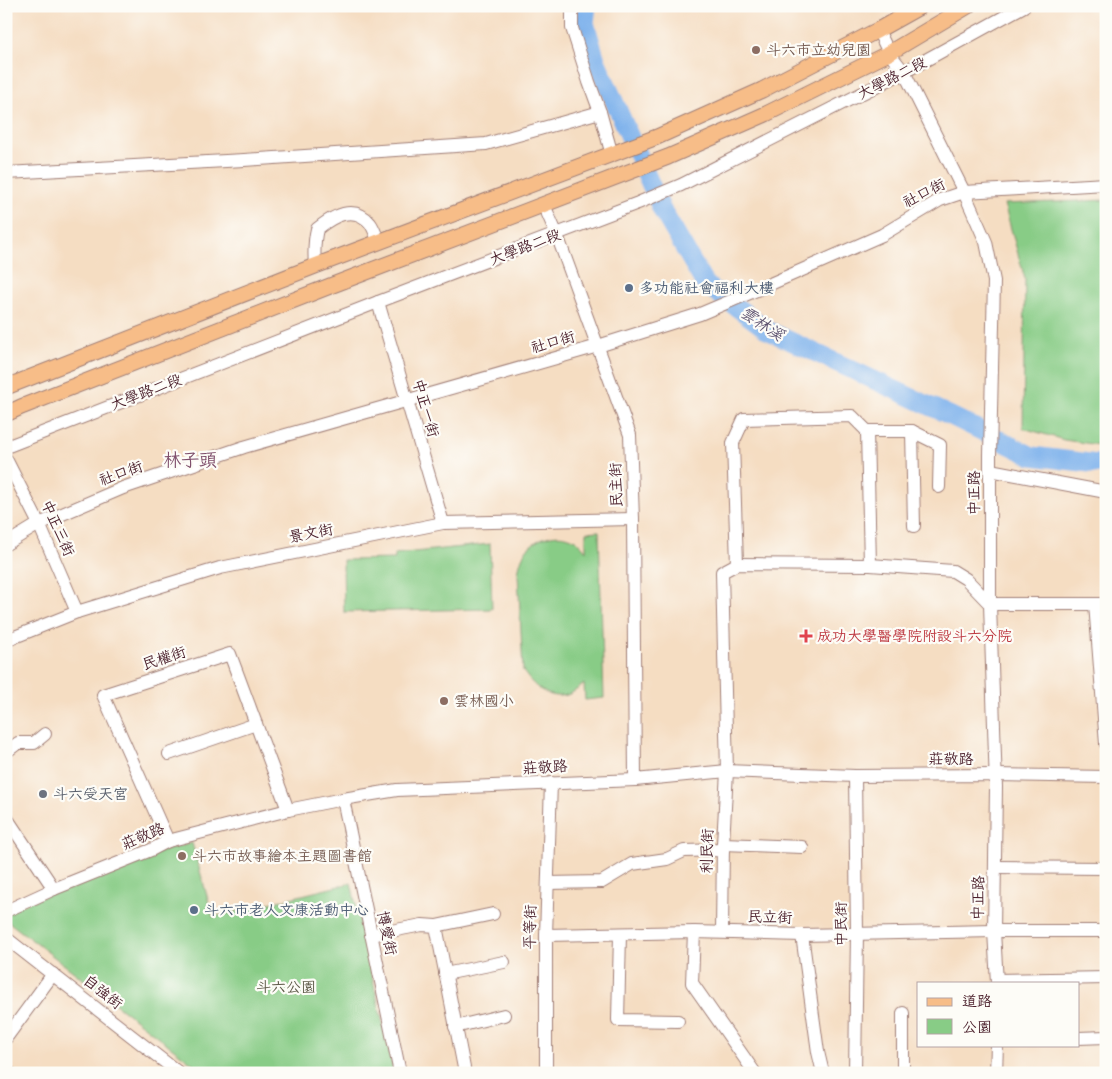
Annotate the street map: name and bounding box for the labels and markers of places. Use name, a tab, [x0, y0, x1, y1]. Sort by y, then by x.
place label: 斗六市立幼兒園	[766, 41, 871, 59]
marker: 斗六市立幼兒園	[750, 44, 762, 56]
place label: 多功能社會福利大樓	[639, 279, 774, 297]
marker: 多功能社會福利大樓	[623, 282, 635, 294]
place label: 成功大學醫學院附設斗六分院	[817, 627, 1012, 645]
marker: 成功大學醫學院附設斗六分院	[799, 629, 813, 643]
place label: 雲林國小	[454, 692, 514, 710]
marker: 雲林國小	[438, 695, 450, 707]
place label: 斗六受天宮	[53, 785, 128, 803]
marker: 斗六受天宮	[37, 788, 49, 800]
place label: 斗六市故事繪本主題圖書館	[192, 847, 372, 865]
marker: 斗六市故事繪本主題圖書館	[176, 850, 188, 862]
place label: 斗六市老人文康活動中心	[204, 901, 369, 919]
marker: 斗六市老人文康活動中心	[188, 904, 200, 916]

